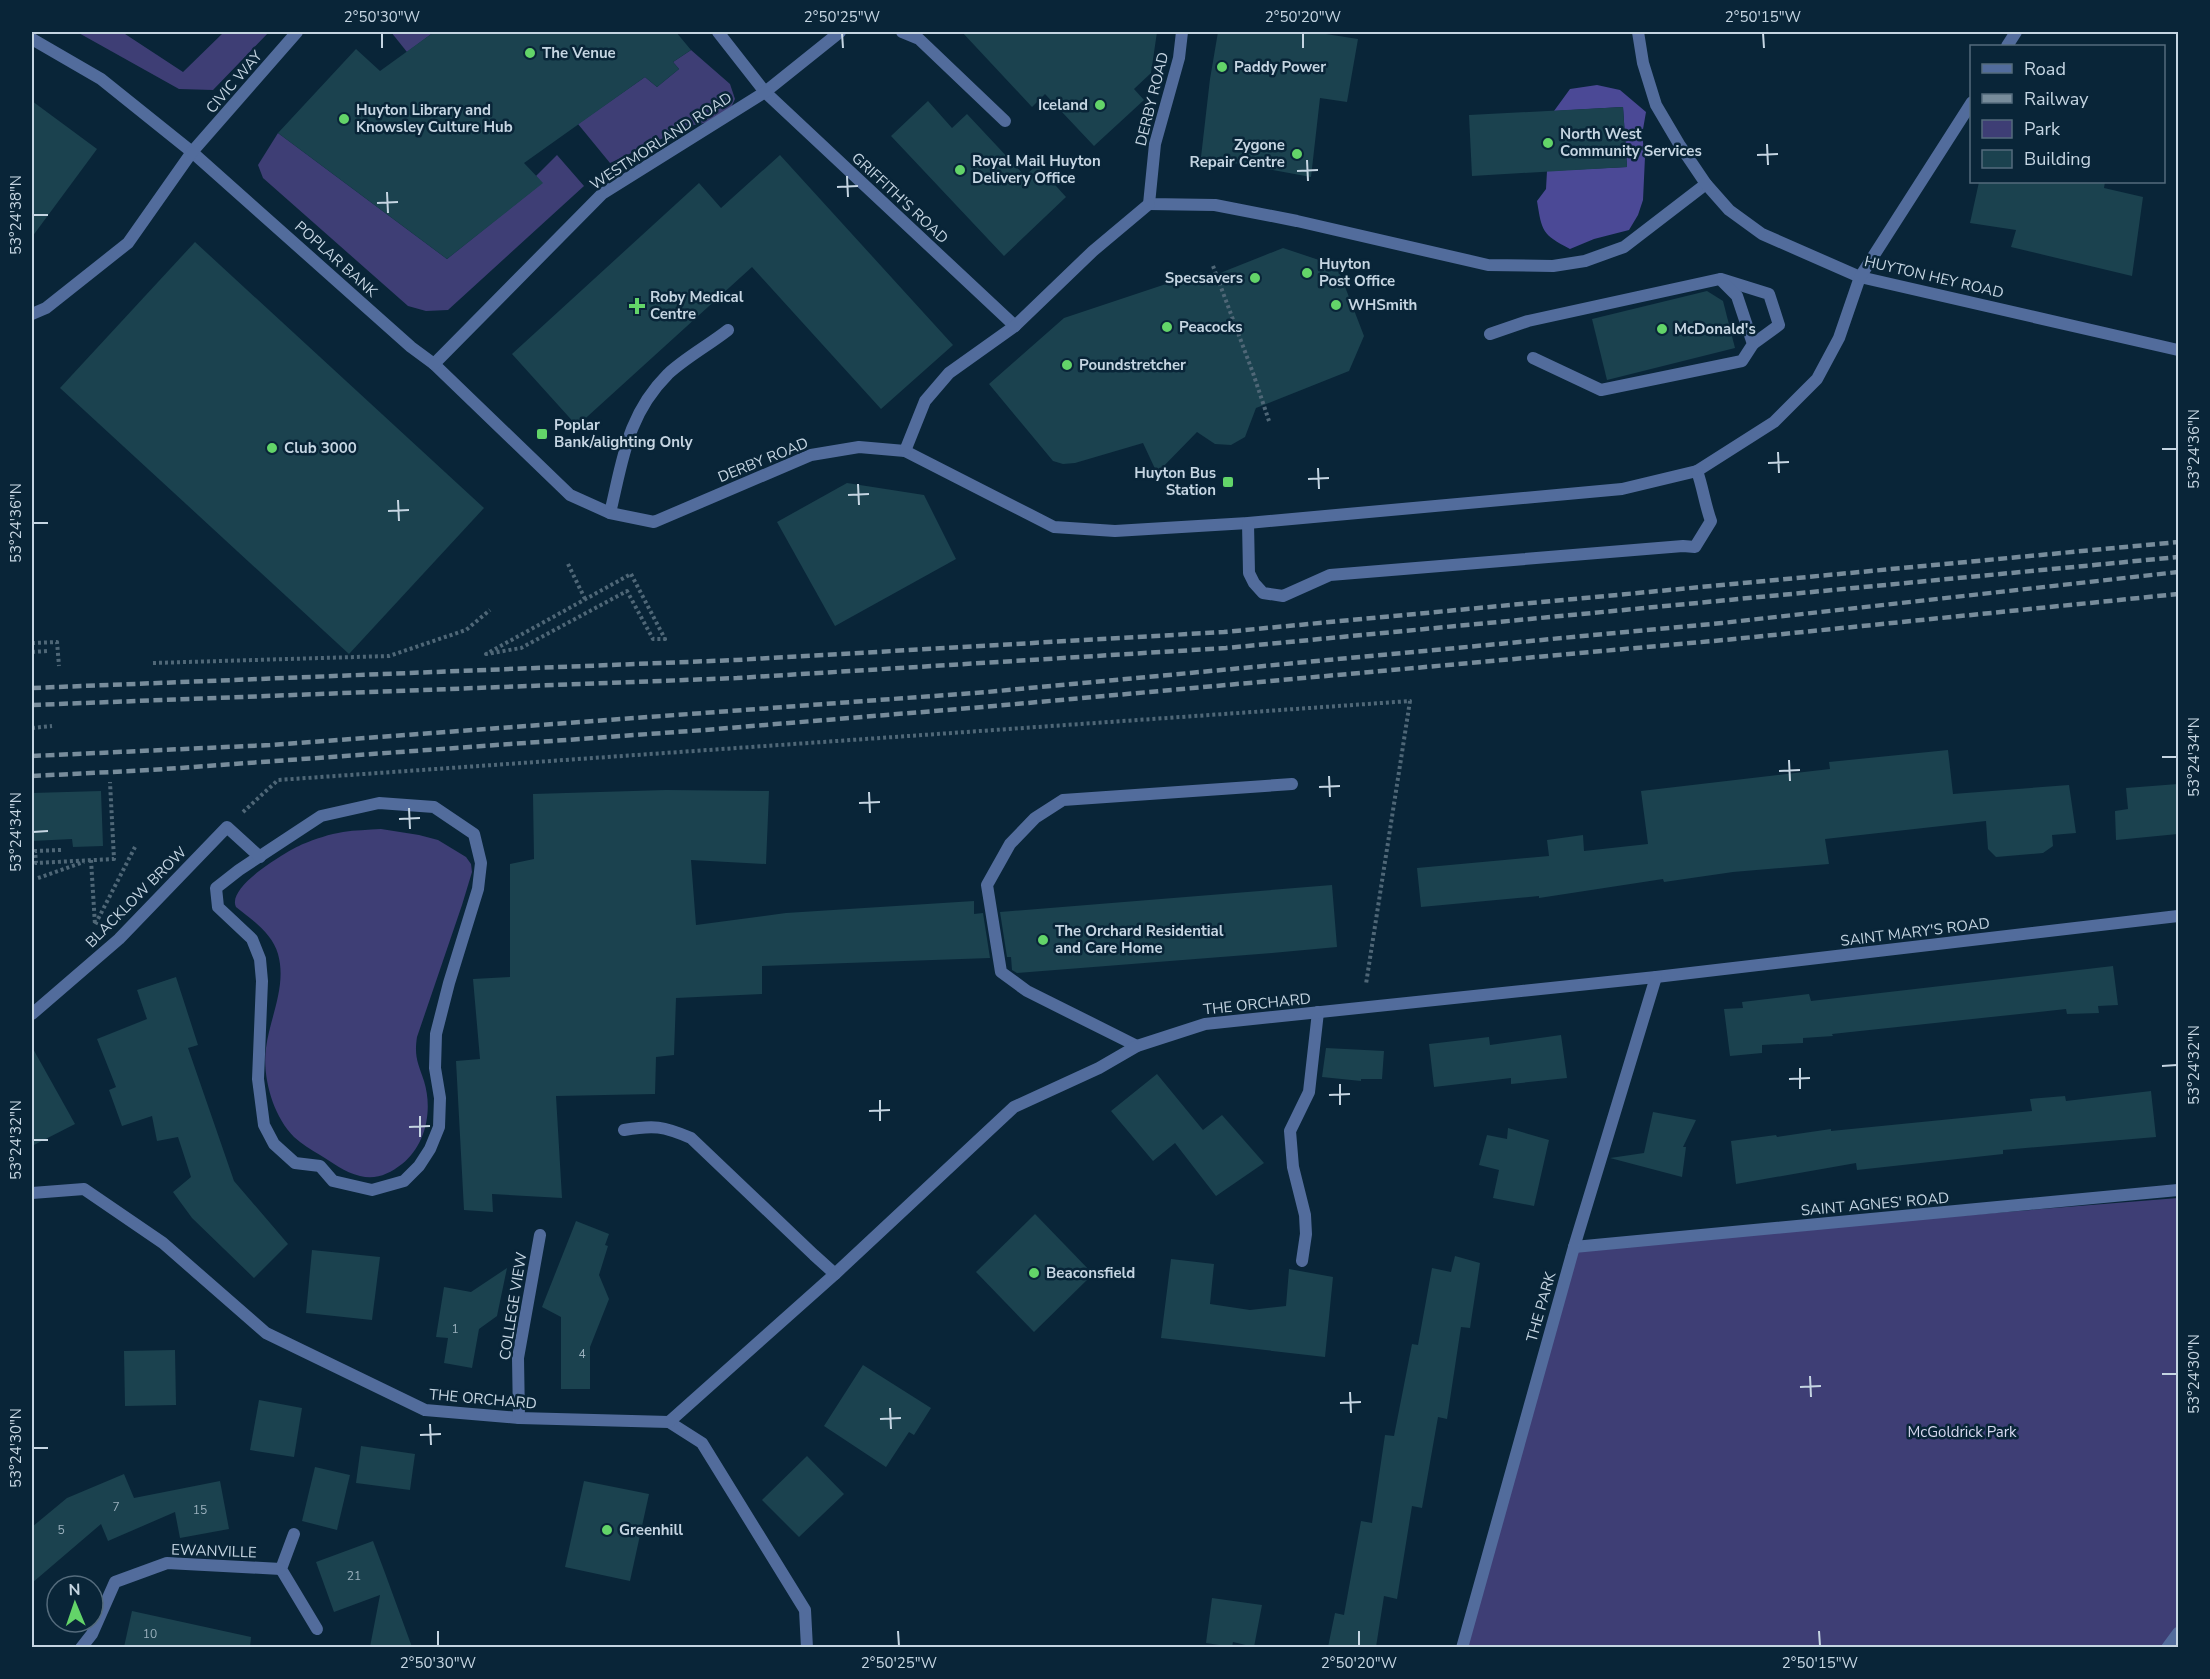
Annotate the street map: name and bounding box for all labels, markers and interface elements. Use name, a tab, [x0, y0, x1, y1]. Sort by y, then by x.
text: 2°50'30"W	[344, 7, 421, 27]
text: 2°50'25"W	[804, 7, 881, 27]
text: 2°50'20"W	[1265, 7, 1342, 27]
text: 2°50'15"W	[1725, 7, 1802, 27]
place label: The Venue	[542, 43, 616, 63]
legend	[1970, 45, 2165, 183]
street label: CIVIC WAY	[201, 46, 267, 117]
marker: The Venue	[523, 46, 537, 60]
street label: DERBY ROAD	[1131, 50, 1173, 148]
place label: Paddy Power	[1234, 57, 1326, 77]
text: Road	[2024, 57, 2066, 81]
marker: Paddy Power	[1215, 60, 1229, 74]
street label: WESTMORLAND ROAD	[586, 87, 736, 195]
text: Railway	[2024, 87, 2089, 111]
place label: Iceland	[1038, 95, 1088, 115]
marker: Iceland	[1093, 98, 1107, 112]
place label: Huyton Library and Knowsley Culture Hub	[356, 100, 513, 137]
marker: Huyton Library and Knowsley Culture Hub	[337, 112, 351, 126]
text: Park	[2024, 117, 2061, 141]
place label: North West Community Services	[1560, 124, 1702, 161]
place label: Zygone Repair Centre	[1190, 135, 1285, 172]
marker: North West Community Services	[1541, 136, 1555, 150]
marker: Zygone Repair Centre	[1290, 147, 1304, 161]
text: Building	[2024, 147, 2091, 171]
street label: GRIFFITH'S ROAD	[847, 148, 953, 248]
place label: Royal Mail Huyton Delivery Office	[972, 151, 1101, 188]
marker: Royal Mail Huyton Delivery Office	[953, 163, 967, 177]
text: 53°24'38"N	[6, 175, 26, 255]
street label: POPLAR BANK	[290, 217, 382, 302]
street label: HUYTON HEY ROAD	[1862, 251, 2006, 303]
place label: Huyton Post Office	[1319, 254, 1395, 291]
marker: Huyton Post Office	[1300, 266, 1314, 280]
place label: Specsavers	[1165, 268, 1243, 288]
marker: Specsavers	[1248, 271, 1262, 285]
place label: Roby Medical Centre	[650, 287, 744, 324]
place label: WHSmith	[1348, 295, 1417, 315]
marker: Roby Medical Centre	[628, 297, 646, 315]
marker: WHSmith	[1329, 298, 1343, 312]
place label: Peacocks	[1179, 317, 1243, 337]
place label: McDonald's	[1674, 319, 1756, 339]
marker: Peacocks	[1160, 320, 1174, 334]
marker: McDonald's	[1655, 322, 1669, 336]
place label: Poundstretcher	[1079, 355, 1186, 375]
marker: Poundstretcher	[1060, 358, 1074, 372]
text: 53°24'36"N	[2184, 409, 2204, 489]
place label: Poplar Bank/alighting Only	[554, 415, 693, 452]
marker: Poplar Bank/alighting Only	[535, 427, 549, 441]
street label: DERBY ROAD	[715, 433, 811, 487]
place label: Club 3000	[284, 438, 357, 458]
marker: Club 3000	[265, 441, 279, 455]
place label: Huyton Bus Station	[1134, 463, 1216, 500]
marker: Huyton Bus Station	[1221, 475, 1235, 489]
text: 53°24'36"N	[6, 483, 26, 563]
text: 53°24'34"N	[2184, 717, 2204, 797]
text: 53°24'34"N	[6, 792, 26, 872]
street label: BLACKLOW BROW	[81, 842, 191, 952]
street label: SAINT MARY'S ROAD	[1839, 913, 1991, 951]
place label: The Orchard Residential and Care Home	[1055, 921, 1224, 958]
marker: The Orchard Residential and Care Home	[1036, 933, 1050, 947]
street label: THE ORCHARD	[1202, 988, 1312, 1020]
text: 53°24'32"N	[2184, 1025, 2204, 1105]
text: 53°24'32"N	[6, 1100, 26, 1180]
street label: SAINT AGNES' ROAD	[1800, 1188, 1950, 1220]
street label: COLLEGE VIEW	[495, 1250, 531, 1361]
place label: Beaconsfield	[1046, 1263, 1135, 1283]
marker: Beaconsfield	[1027, 1266, 1041, 1280]
street label: THE PARK	[1521, 1269, 1561, 1344]
house number: 1	[451, 1321, 459, 1337]
text: 53°24'30"N	[2184, 1334, 2204, 1414]
house number: 4	[578, 1346, 586, 1362]
street label: THE ORCHARD	[428, 1384, 538, 1414]
text: 53°24'30"N	[6, 1408, 26, 1488]
park label: McGoldrick Park	[1907, 1422, 2017, 1442]
house number: 7	[112, 1499, 120, 1515]
house number: 15	[193, 1502, 207, 1518]
place label: Greenhill	[619, 1520, 683, 1540]
house number: 5	[57, 1522, 65, 1538]
marker: Greenhill	[600, 1523, 614, 1537]
street label: EWANVILLE	[171, 1540, 257, 1562]
house number: 21	[347, 1568, 361, 1584]
north arrow	[45, 1574, 105, 1634]
text: N	[68, 1579, 81, 1601]
house number: 10	[143, 1626, 157, 1642]
text: 2°50'30"W	[400, 1653, 477, 1673]
text: 2°50'25"W	[861, 1653, 938, 1673]
text: 2°50'20"W	[1321, 1653, 1398, 1673]
text: 2°50'15"W	[1782, 1653, 1859, 1673]

